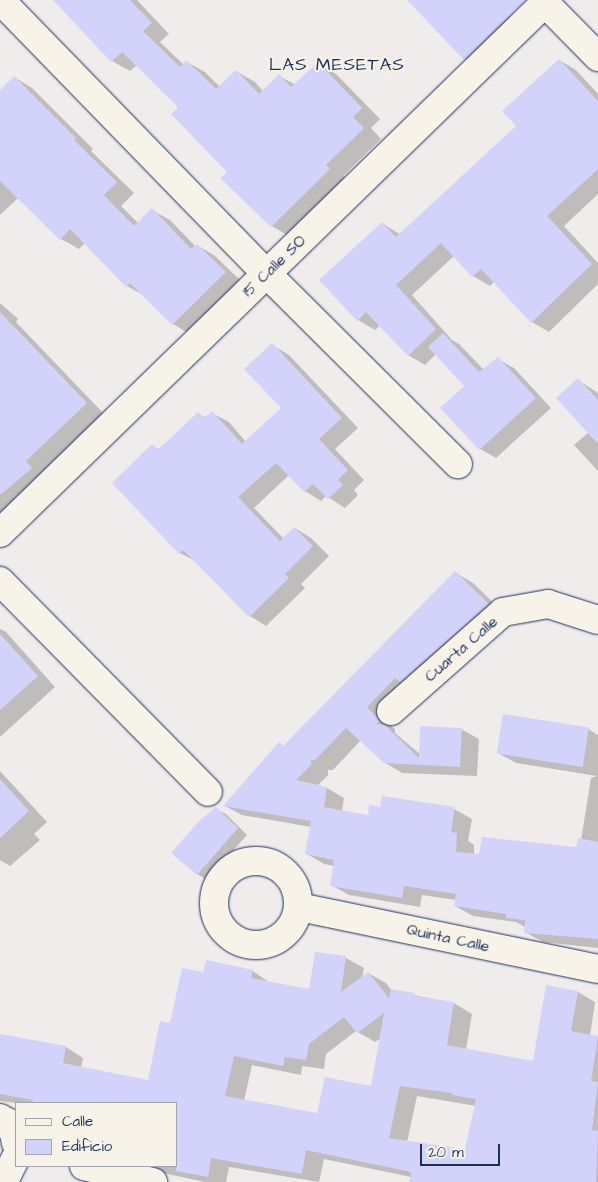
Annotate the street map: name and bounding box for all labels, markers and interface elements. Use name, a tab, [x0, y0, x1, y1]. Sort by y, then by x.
district label: LAS MESETAS	[268, 54, 406, 76]
street label: 15 Calle SO	[238, 231, 310, 301]
street label: Cuarta Calle	[421, 612, 501, 686]
street label: Quinta Calle	[405, 920, 491, 956]
legend	[15, 1102, 178, 1167]
text: Calle	[62, 1111, 93, 1132]
scale bar	[423, 1134, 503, 1166]
text: Edificio	[62, 1136, 112, 1157]
text: 20 m	[428, 1142, 464, 1163]

